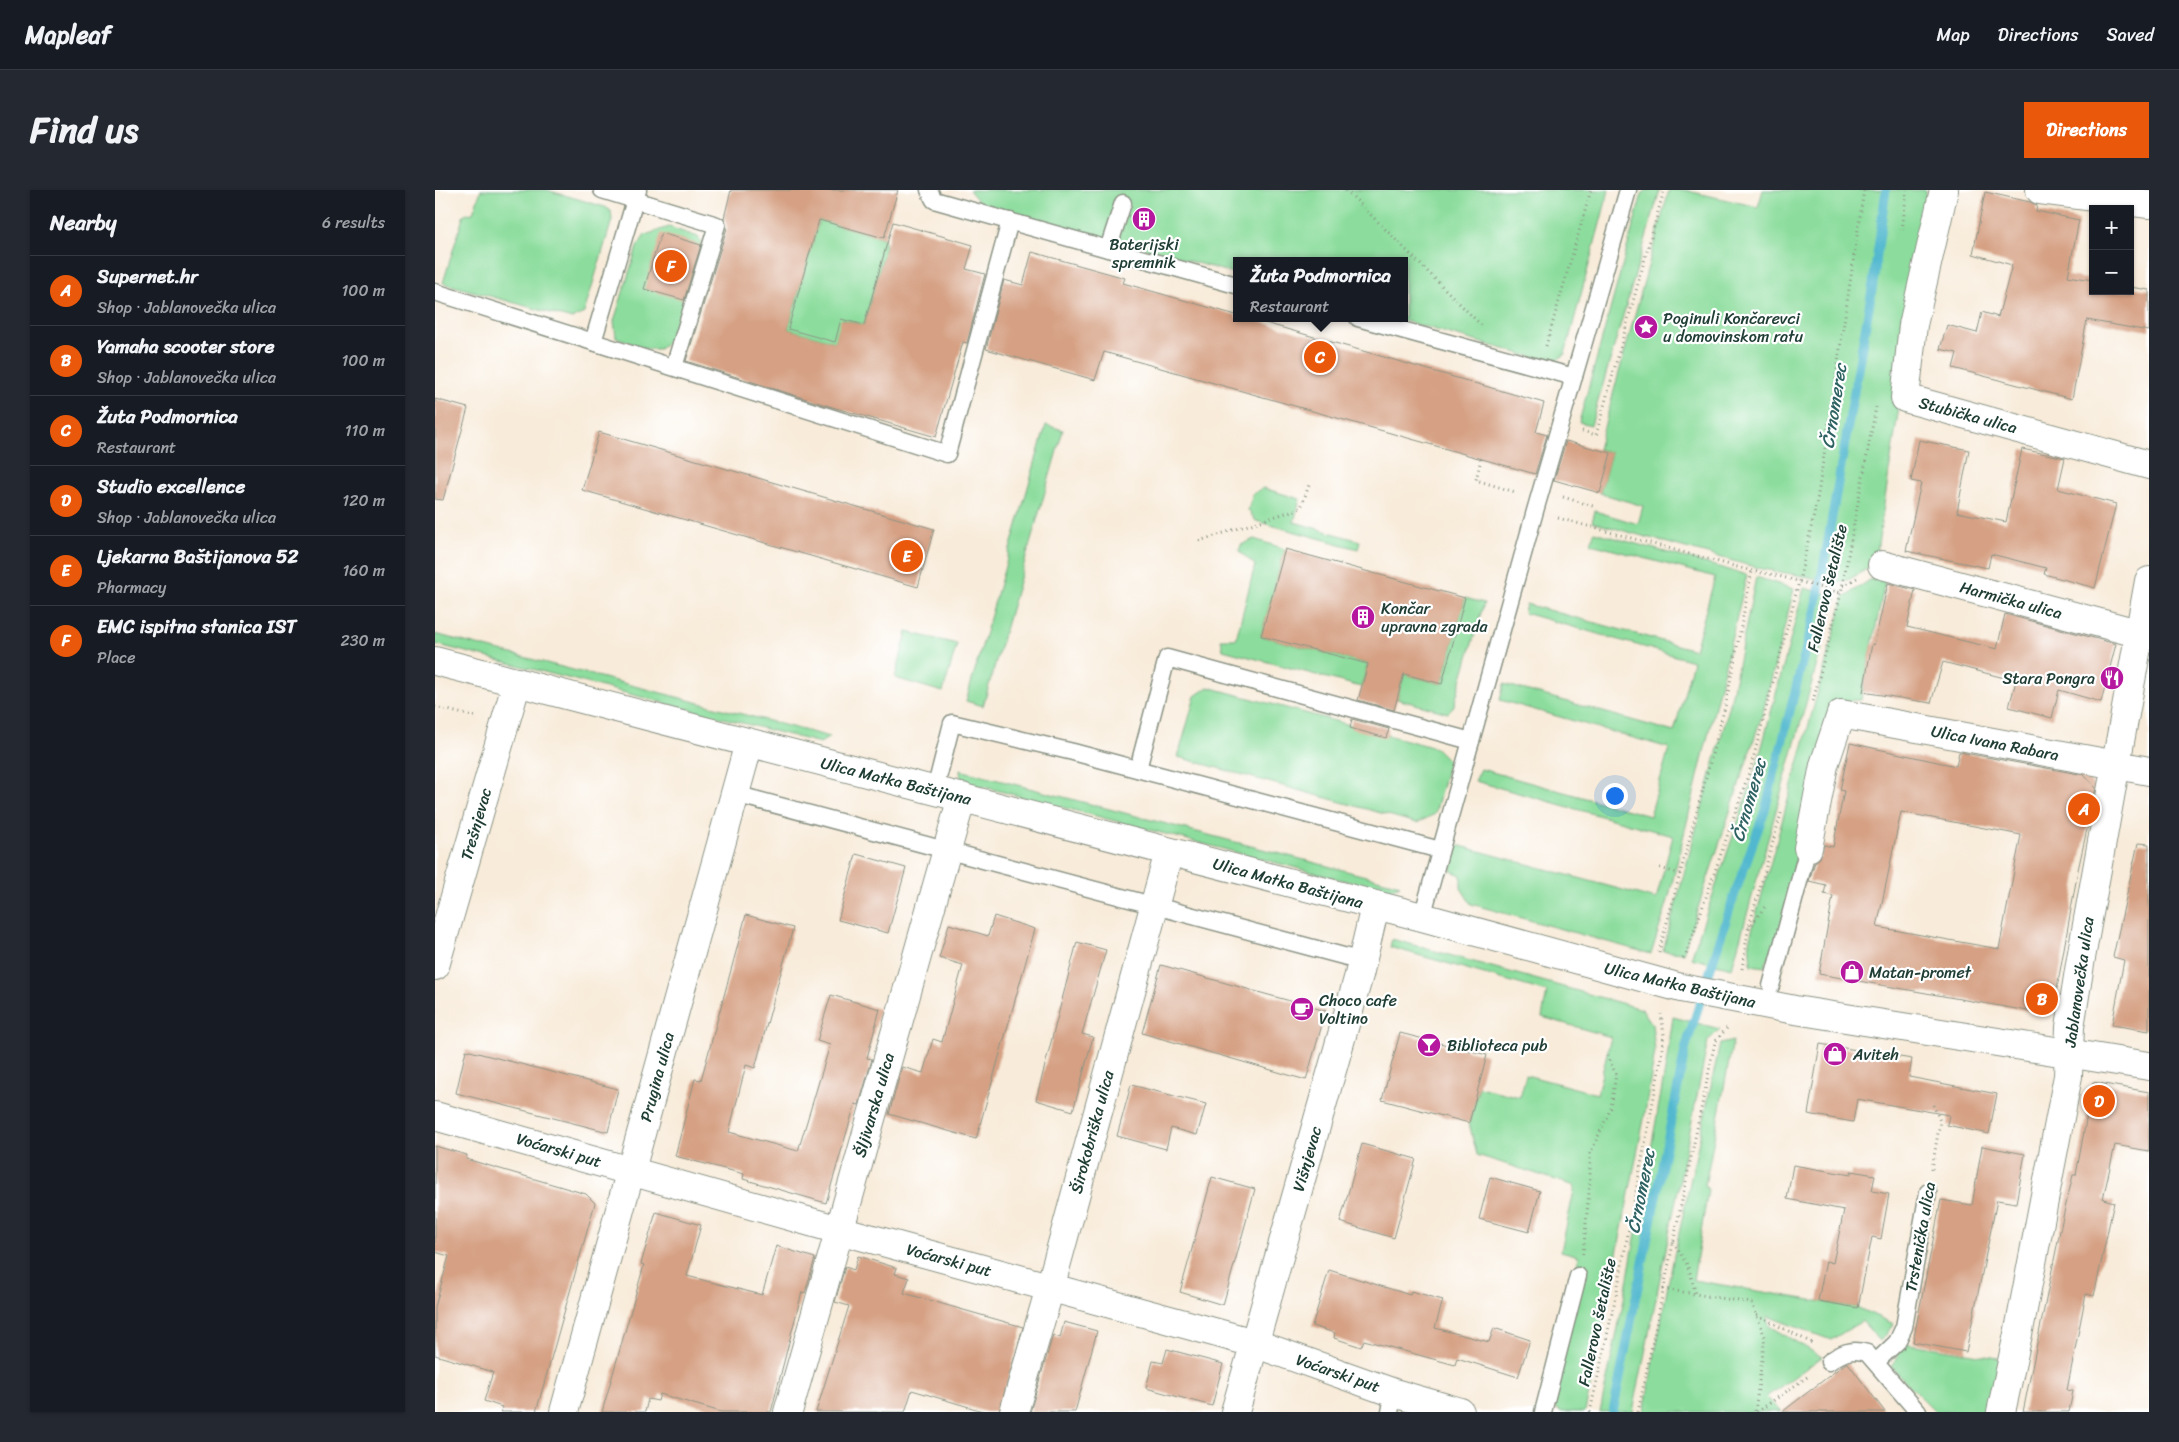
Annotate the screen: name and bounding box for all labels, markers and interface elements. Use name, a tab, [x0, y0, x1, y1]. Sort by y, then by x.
text: Mapleaf	[25, 14, 111, 56]
text: Map	[1937, 19, 1970, 51]
text: Directions	[1998, 19, 2079, 51]
text: Saved	[2107, 19, 2154, 51]
text: Find us	[30, 99, 138, 161]
button: Directions	[2024, 102, 2149, 158]
text: Nearby	[50, 204, 116, 242]
map controls	[2089, 205, 2134, 295]
button: +	[2089, 205, 2134, 250]
building icon: Baterijski spremnik	[1131, 206, 1157, 232]
text: 6 results	[322, 208, 385, 237]
place label: Baterijski spremnik	[1109, 230, 1179, 277]
pin: F	[655, 247, 687, 285]
button: −	[2089, 250, 2134, 295]
popup	[1233, 257, 1408, 322]
text: Žuta Podmornica	[1250, 259, 1391, 292]
text: Supernet.hr	[97, 260, 198, 293]
text: A	[61, 276, 71, 305]
text: 100 m	[341, 276, 385, 305]
text: Restaurant	[1250, 292, 1329, 321]
text: Shop · Jablanovečka ulica	[97, 293, 276, 322]
place label: Poginuli Končarevci u domovinskom ratu	[1663, 304, 1803, 351]
place icon: Poginuli Končarevci u domovinskom ratu	[1633, 314, 1659, 340]
text: Yamaha scooter store	[97, 330, 275, 363]
pin: C	[1304, 338, 1336, 376]
text: B	[61, 346, 71, 375]
text: 100 m	[341, 346, 385, 375]
water label: Črnomerec	[1812, 359, 1857, 451]
text: Shop · Jablanovečka ulica	[97, 363, 276, 392]
street label: Stubička ulica	[1916, 388, 2020, 442]
text: Žuta Podmornica	[97, 400, 238, 433]
text: C	[61, 416, 71, 445]
text: 110 m	[345, 416, 385, 445]
text: Restaurant	[97, 433, 176, 462]
text: Studio excellence	[97, 470, 245, 503]
text: D	[61, 486, 71, 515]
text: 120 m	[342, 486, 385, 515]
text: Shop · Jablanovečka ulica	[97, 503, 276, 532]
street label: Fallerovo šetalište	[1798, 521, 1856, 655]
pin: E	[891, 537, 923, 575]
text: Ljekarna Baštijanova 52	[97, 540, 299, 573]
text: E	[62, 556, 70, 585]
text: 160 m	[342, 556, 385, 585]
street label: Harmička ulica	[1957, 572, 2065, 628]
text: Pharmacy	[97, 573, 166, 602]
place label: Končar upravna zgrada	[1381, 594, 1489, 641]
building icon: Končar upravna zgrada	[1350, 604, 1376, 630]
text: EMC ispitna stanica IST	[97, 610, 296, 643]
text: F	[62, 626, 70, 655]
text: 230 m	[340, 626, 385, 655]
text: Place	[97, 643, 136, 672]
place label: Stara Pongra	[2003, 664, 2095, 693]
restaurant icon: Stara Pongra	[2099, 665, 2125, 691]
street label: Ulica Ivana Rabara	[1928, 716, 2062, 770]
street label: Ulica Matka Baštijana	[818, 748, 975, 814]
water label: Črnomerec	[1722, 753, 1777, 846]
your location	[1602, 783, 1628, 809]
street label: Trešnjevac	[452, 784, 500, 864]
pin: A	[2068, 790, 2100, 828]
street label: Ulica Matka Baštijana	[1210, 849, 1367, 917]
street label: Jablanovečka ulica	[2055, 914, 2103, 1050]
street label: Ulica Matka Baštijana	[1602, 954, 1759, 1017]
place label: Matan-promet	[1869, 958, 1972, 987]
shop icon: Matan-promet	[1839, 959, 1865, 985]
pin: B	[2026, 980, 2058, 1018]
place label: Choco cafe Voltino	[1319, 986, 1397, 1033]
cafe icon: Choco cafe Voltino	[1289, 996, 1315, 1022]
street label: Prugina ulica	[631, 1029, 683, 1125]
place label: Biblioteca pub	[1447, 1031, 1548, 1060]
bar icon: Biblioteca pub	[1416, 1032, 1442, 1058]
place label: Aviteh	[1852, 1040, 1899, 1069]
shop icon: Aviteh	[1822, 1041, 1848, 1067]
street label: Šljivarska ulica	[845, 1049, 903, 1161]
street label: Širokobriška ulica	[1062, 1066, 1123, 1197]
pin: D	[2083, 1082, 2115, 1120]
street label: Višnjevac	[1284, 1123, 1330, 1195]
street label: Voćarski put	[513, 1124, 605, 1176]
water label: Črnomerec	[1617, 1144, 1665, 1236]
street label: Trstenička ulica	[1896, 1180, 1944, 1294]
street label: Voćarski put	[903, 1235, 995, 1285]
street label: Fallerovo šetalište	[1569, 1255, 1625, 1389]
street label: Voćarski put	[1292, 1345, 1384, 1401]

